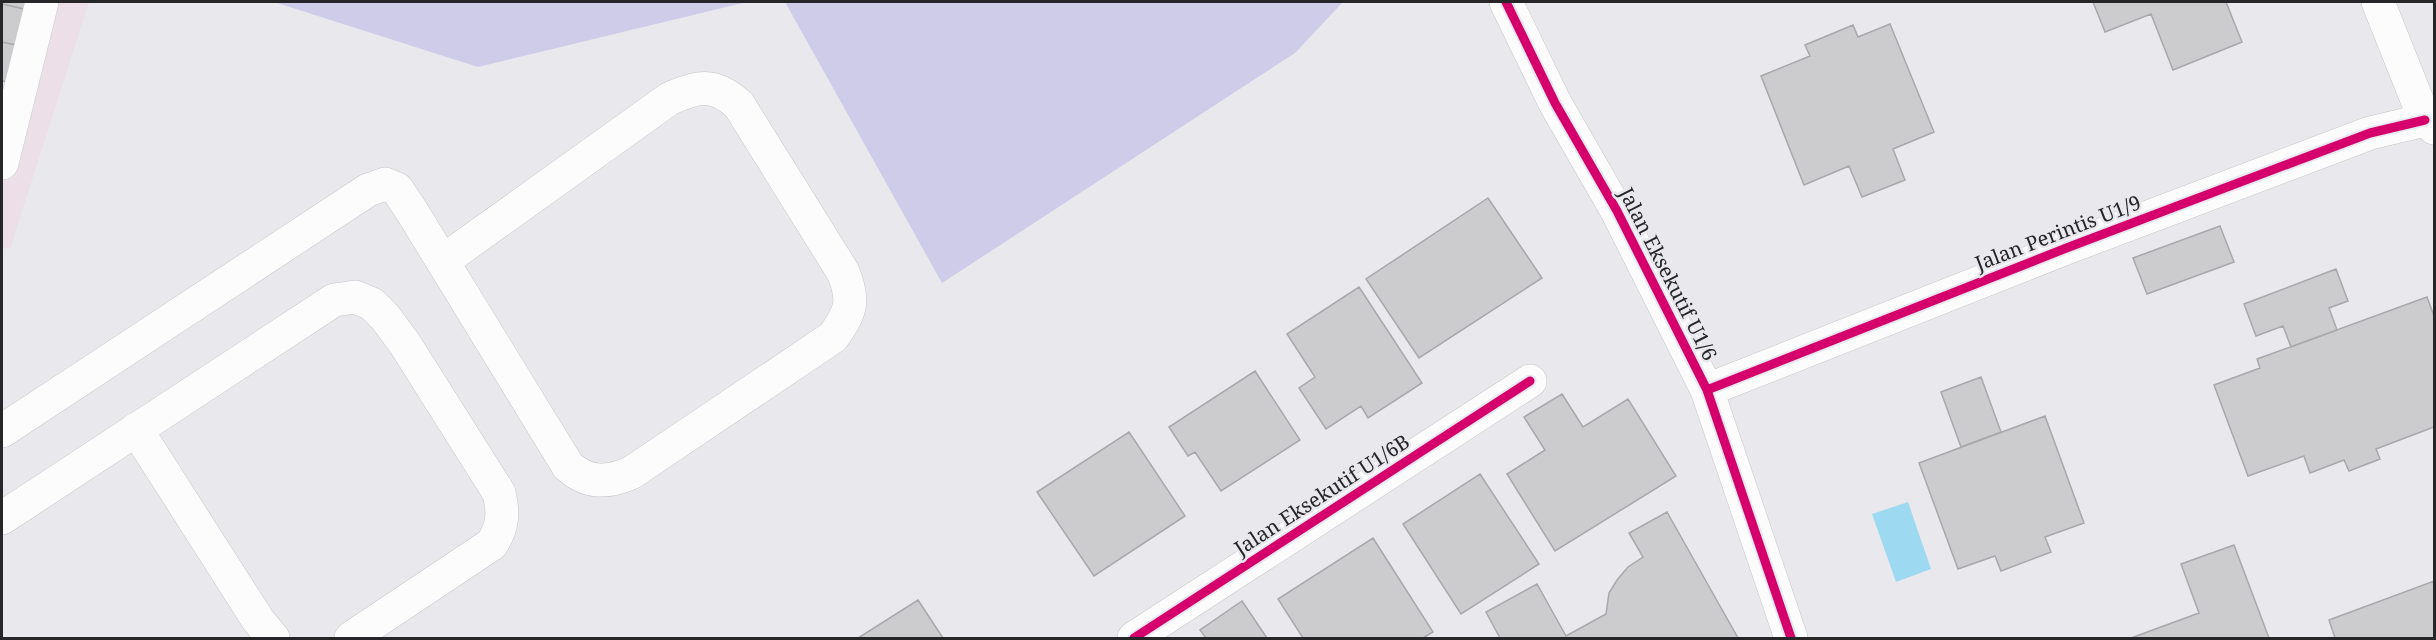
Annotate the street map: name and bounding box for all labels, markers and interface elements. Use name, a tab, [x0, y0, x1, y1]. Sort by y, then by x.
street label: Jalan Eksekutif U1/6	[1613, 182, 1724, 365]
street label: Jalan Perintis U1/9	[1970, 188, 2145, 277]
street label: Jalan Eksekutif U1/6B	[1228, 428, 1415, 562]

